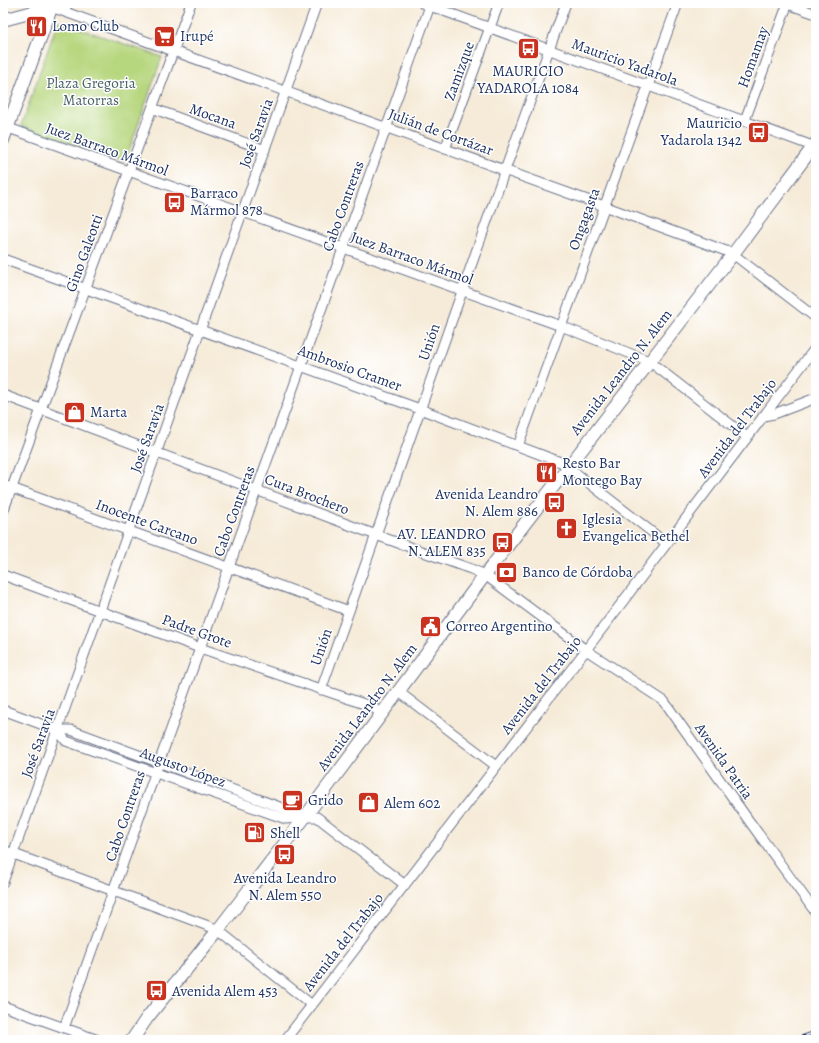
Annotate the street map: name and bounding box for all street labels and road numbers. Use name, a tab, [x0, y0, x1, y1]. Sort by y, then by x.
street label: Homamay	[733, 23, 773, 90]
street label: Mauricio Yadarola	[569, 34, 681, 90]
street label: Zamizque	[439, 38, 479, 103]
street label: José Saravia	[234, 96, 278, 170]
street label: Mocana	[187, 98, 239, 134]
street label: Julián de Cortázar	[386, 104, 496, 160]
street label: Juez Barraco Mármol	[43, 118, 171, 181]
street label: Cabo Contreras	[317, 158, 369, 254]
street label: Ongagasta	[563, 185, 605, 253]
street label: Gino Galeotti	[61, 211, 107, 295]
street label: Juez Barraco Mármol	[348, 227, 476, 290]
street label: Avenida Leandro N. Alem	[565, 305, 677, 440]
street label: Unión	[413, 321, 445, 363]
street label: Ambrosio Cramer	[294, 340, 405, 396]
street label: Avenida del Trabajo	[692, 374, 781, 483]
street label: José Saravia	[125, 401, 169, 475]
street label: Cabo Contreras	[208, 463, 260, 559]
street label: Cura Brochero	[262, 469, 352, 519]
street label: Inocente Carcano	[93, 494, 201, 550]
street label: Padre Grote	[159, 609, 235, 653]
street label: Unión	[305, 626, 337, 668]
street label: Avenida del Trabajo	[496, 632, 586, 739]
street label: Avenida Leandro N. Alem	[312, 639, 422, 776]
street label: José Saravia	[16, 706, 60, 780]
street label: Avenida Patria	[690, 718, 758, 803]
street label: Augusto López	[136, 742, 229, 792]
street label: Cabo Contreras	[100, 768, 150, 864]
street label: Avenida del Trabajo	[298, 889, 388, 996]

